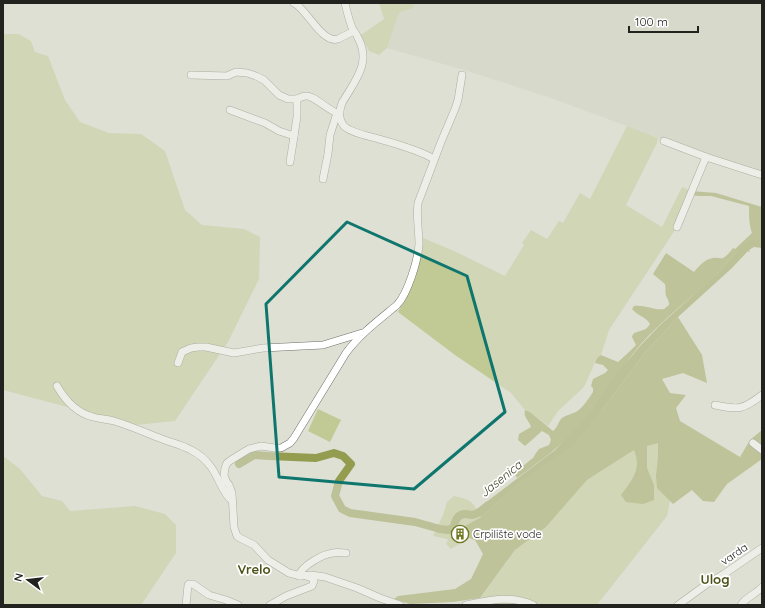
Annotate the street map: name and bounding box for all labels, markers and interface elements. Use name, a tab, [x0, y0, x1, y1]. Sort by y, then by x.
scale bar	[629, 8, 698, 34]
text: 100 m	[635, 14, 668, 29]
water label: Jasenica	[477, 457, 525, 500]
building icon: Crpilište vode	[450, 524, 470, 544]
place label: Crpilište vode	[473, 527, 542, 541]
street label: varda	[718, 540, 750, 568]
north arrow	[8, 560, 48, 600]
district label: Vrelo	[237, 561, 271, 577]
district label: Ulog	[701, 571, 729, 587]
text: N	[11, 572, 26, 583]

